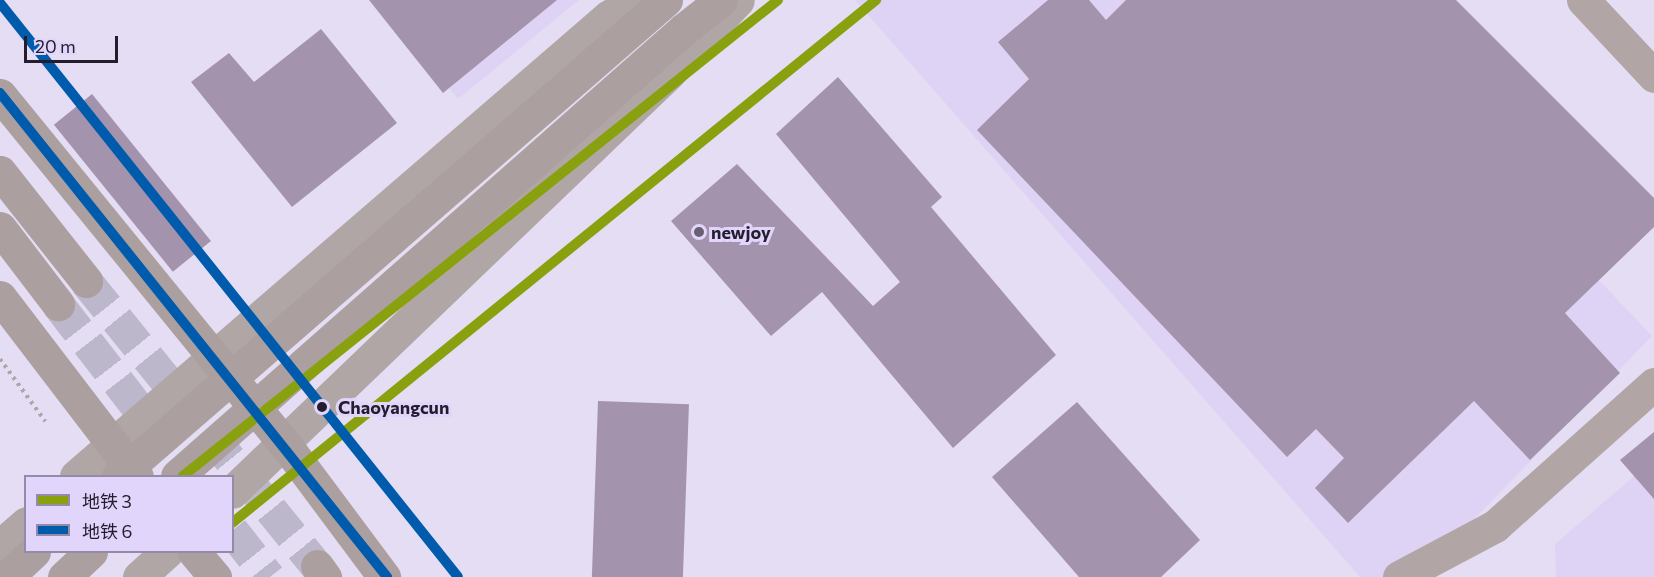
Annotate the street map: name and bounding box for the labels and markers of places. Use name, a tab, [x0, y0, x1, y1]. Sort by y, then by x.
place label: newjoy	[711, 221, 771, 243]
marker: newjoy	[692, 225, 706, 239]
marker: Chaoyangcun	[311, 396, 333, 418]
place label: Chaoyangcun	[338, 396, 449, 418]

